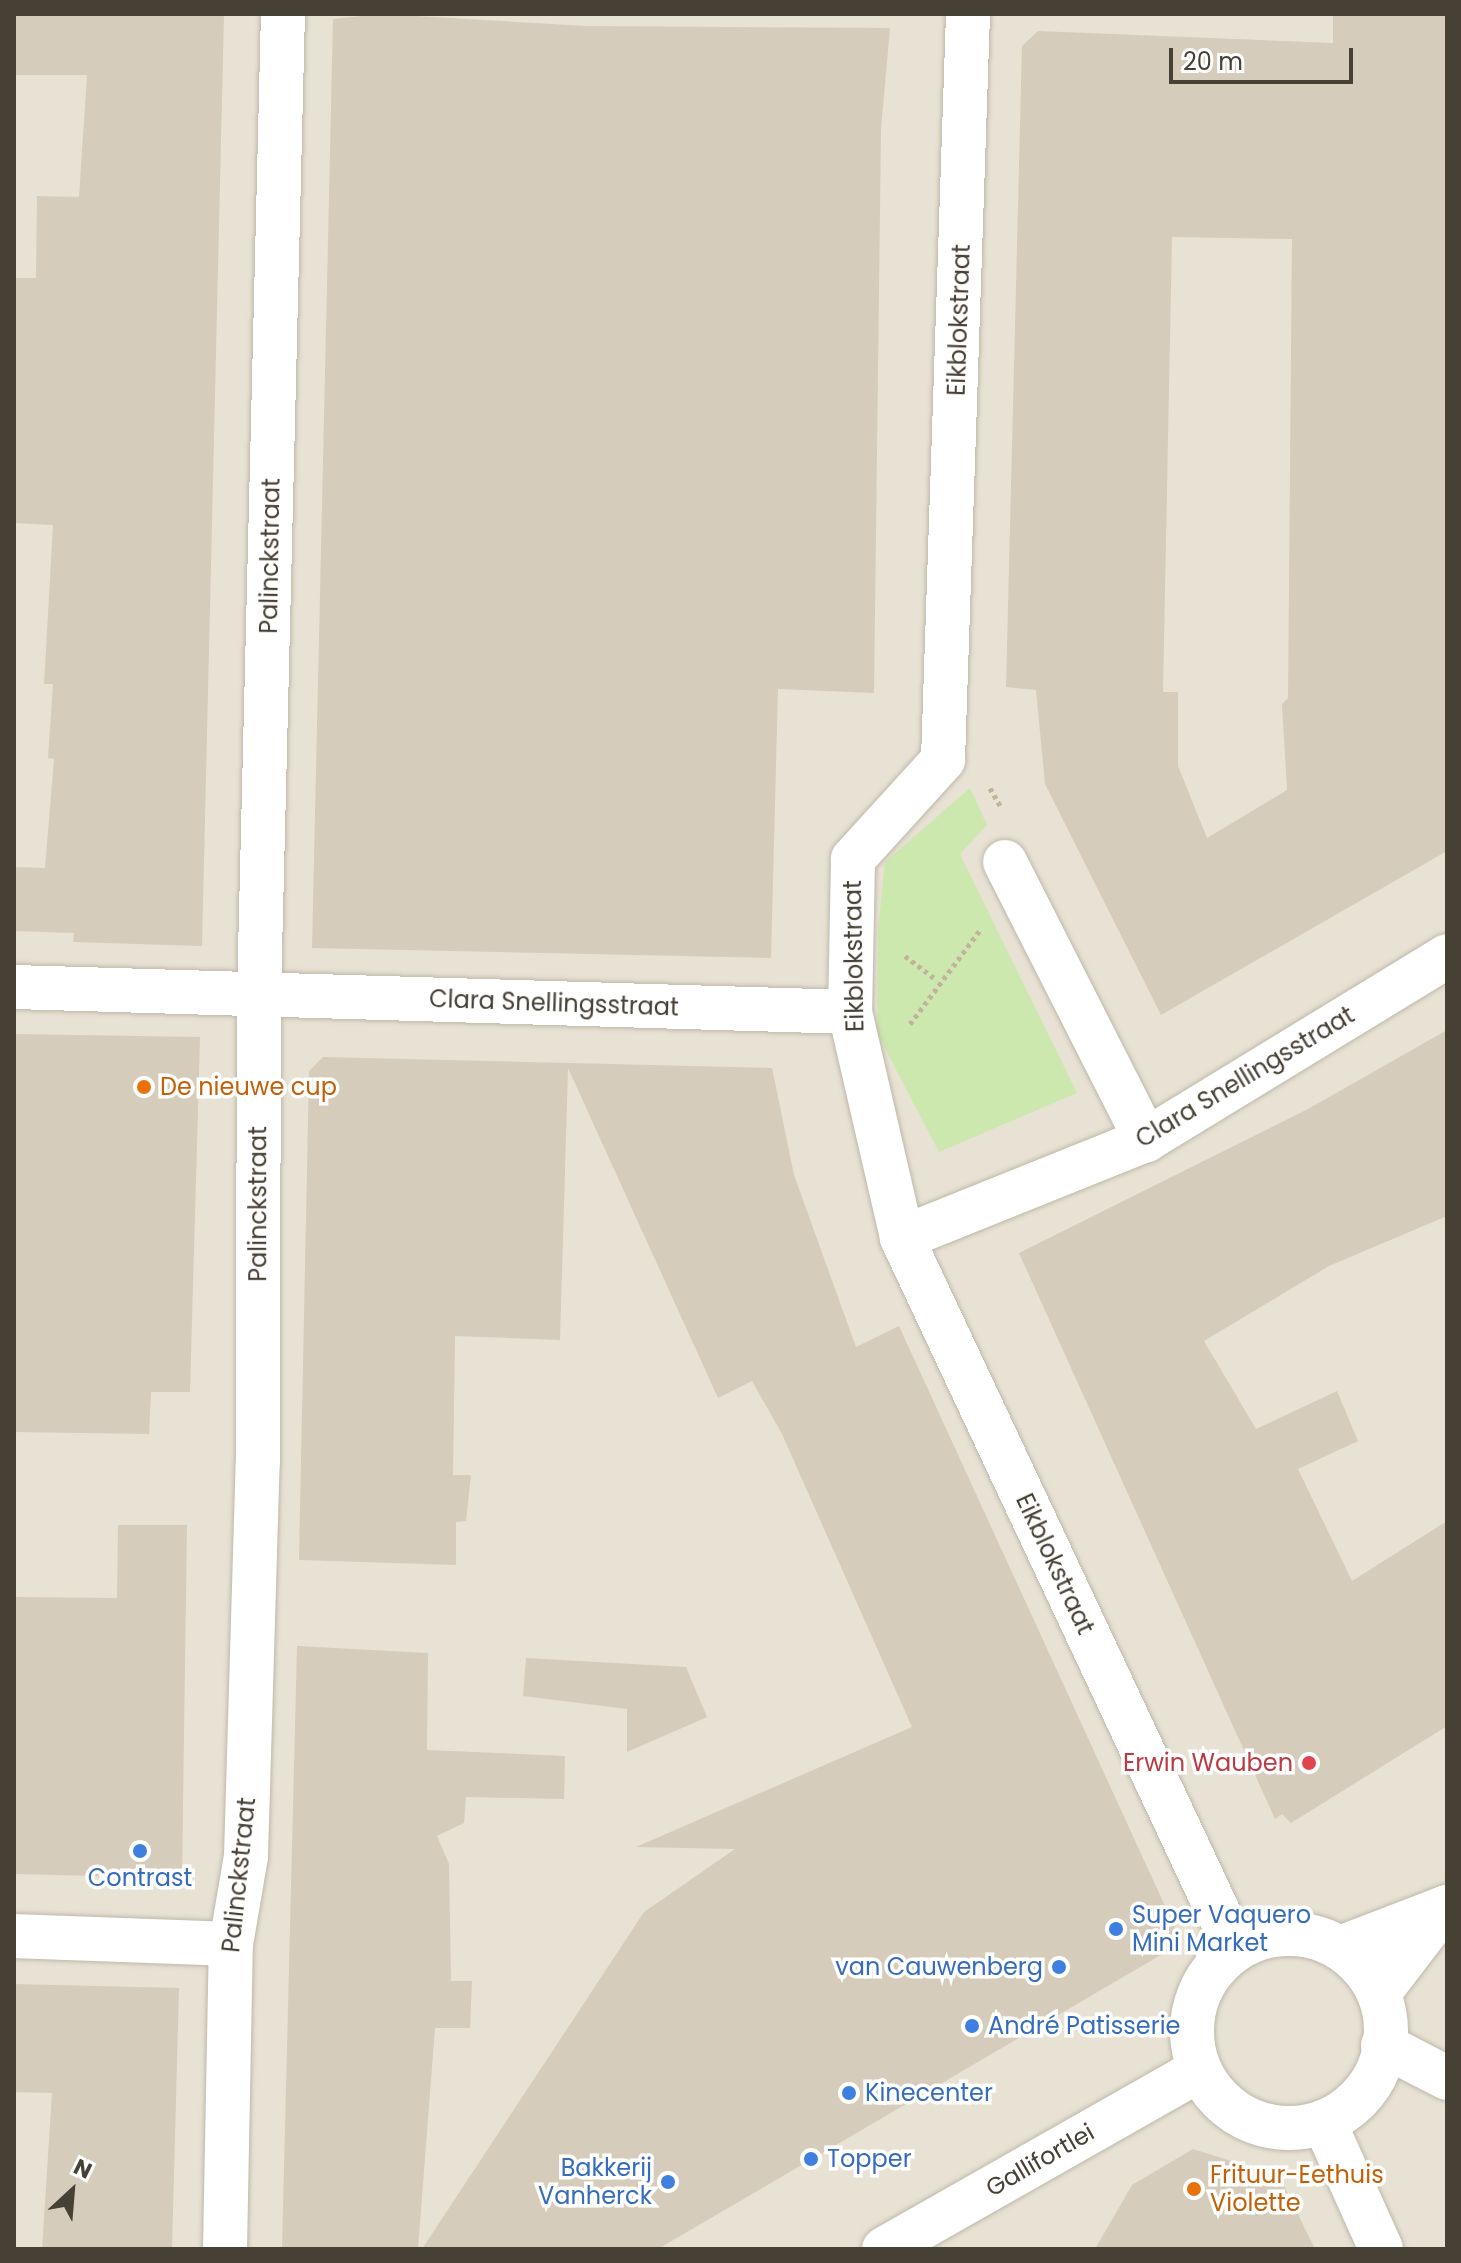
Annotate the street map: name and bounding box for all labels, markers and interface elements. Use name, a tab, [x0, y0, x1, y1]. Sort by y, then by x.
scale bar	[1173, 32, 1357, 82]
text: 20 m	[1183, 45, 1243, 78]
street label: Eikblokstraat	[942, 244, 976, 396]
street label: Palinckstraat	[254, 478, 286, 634]
street label: Eikblokstraat	[838, 880, 870, 1032]
street label: Clara Snellingsstraat	[429, 984, 679, 1022]
street label: Clara Snellingsstraat	[1131, 1000, 1359, 1154]
place label: De nieuwe cup	[160, 1073, 337, 1101]
marker: De nieuwe cup	[135, 1078, 153, 1096]
street label: Palinckstraat	[244, 1126, 272, 1282]
street label: Eikblokstraat	[1010, 1489, 1100, 1639]
place label: Erwin Wauben	[1123, 1749, 1293, 1777]
marker: Erwin Wauben	[1300, 1754, 1318, 1772]
street label: Palinckstraat	[217, 1796, 261, 1954]
marker: Contrast	[131, 1842, 149, 1860]
place label: Contrast	[88, 1864, 192, 1892]
place label: Super Vaquero Mini Market	[1132, 1901, 1311, 1957]
marker: Super Vaquero Mini Market	[1107, 1920, 1125, 1938]
place label: van Cauwenberg	[835, 1953, 1043, 1981]
marker: van Cauwenberg	[1050, 1958, 1068, 1976]
place label: André Patisserie	[988, 2012, 1180, 2040]
marker: André Patisserie	[963, 2017, 981, 2035]
place label: Kinecenter	[865, 2079, 993, 2107]
marker: Kinecenter	[840, 2084, 858, 2102]
street label: Gallifortlei	[981, 2117, 1099, 2203]
place label: Topper	[827, 2145, 912, 2173]
marker: Topper	[802, 2150, 820, 2168]
north arrow	[32, 2151, 112, 2231]
text: N	[69, 2151, 97, 2187]
place label: Bakkerij Vanherck	[538, 2154, 652, 2210]
place label: Frituur-Eethuis Violette	[1210, 2161, 1384, 2217]
marker: Bakkerij Vanherck	[659, 2173, 677, 2191]
marker: Frituur-Eethuis Violette	[1185, 2180, 1203, 2198]

